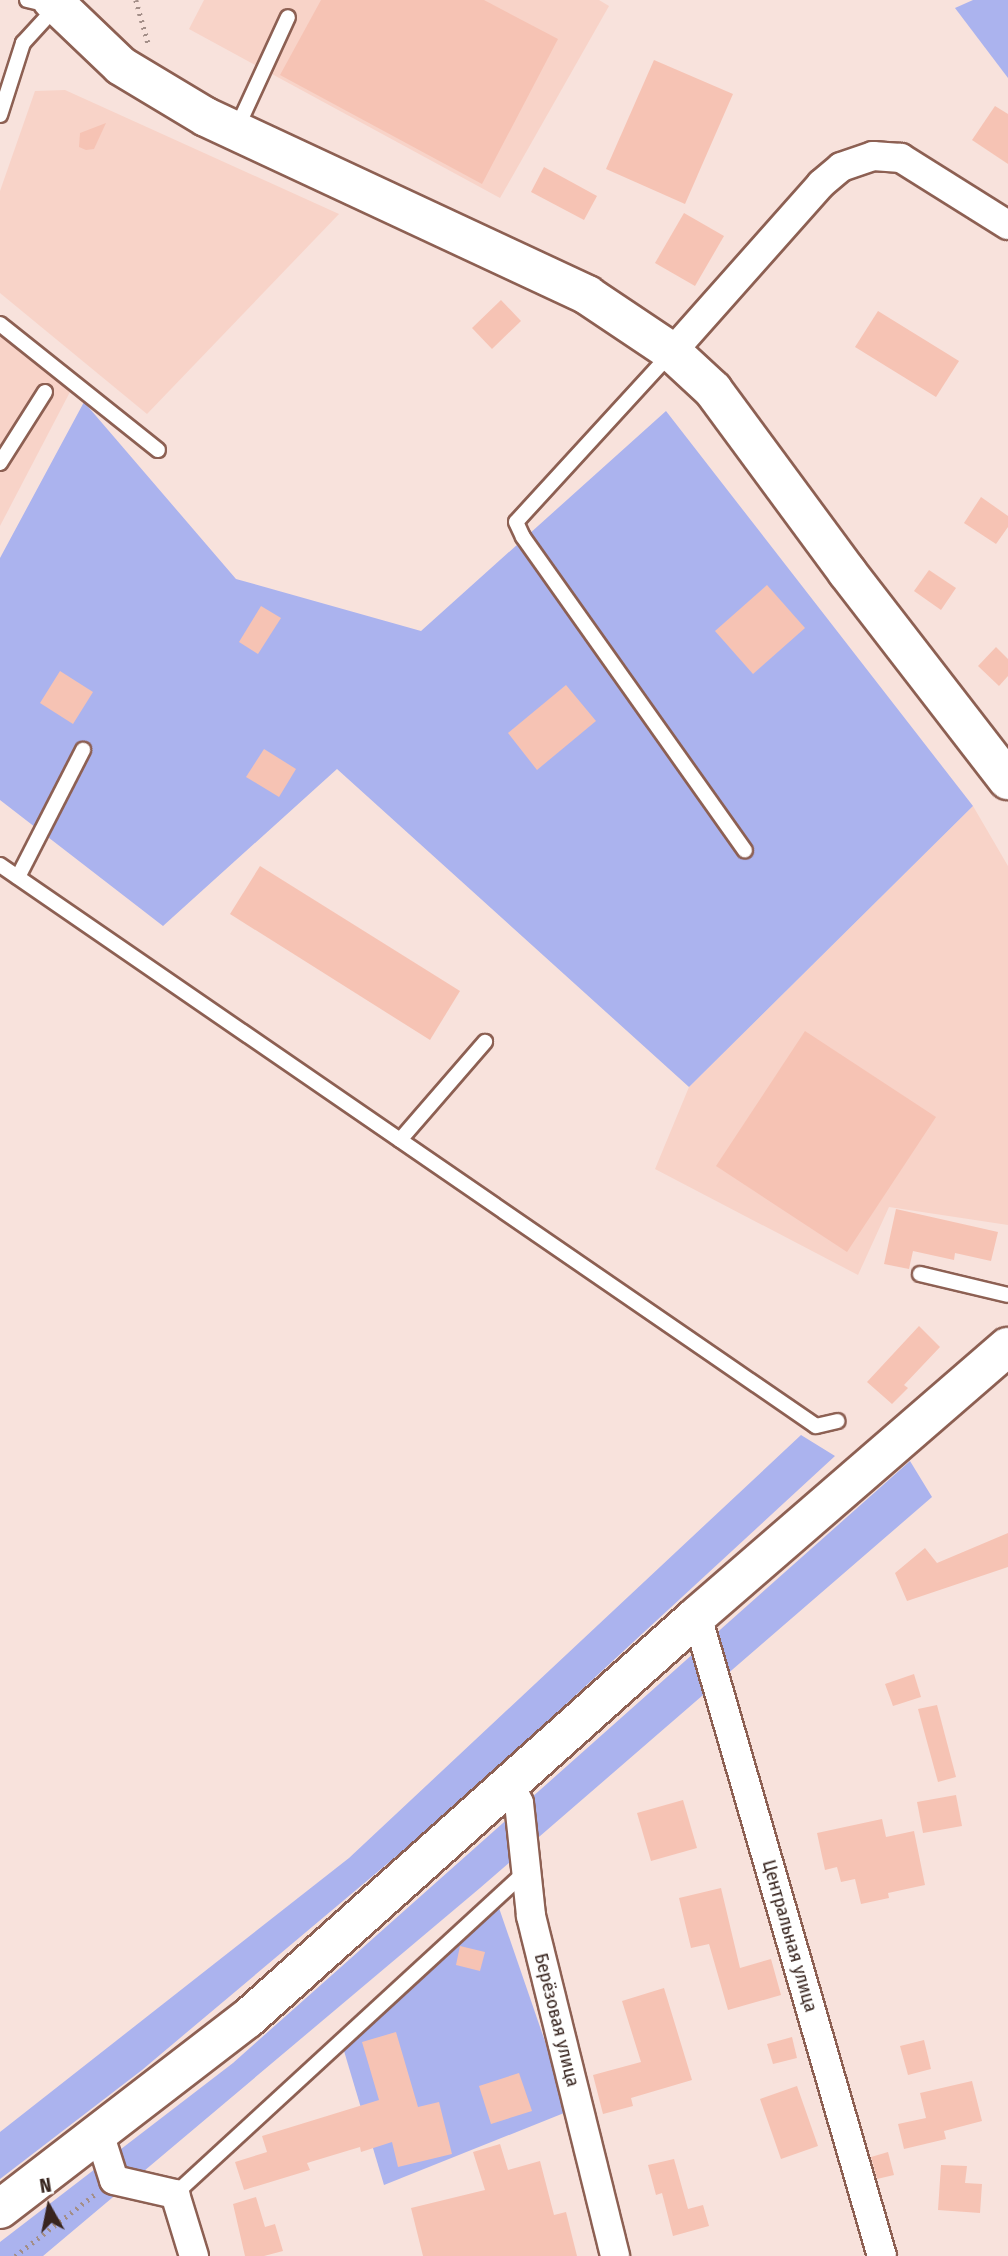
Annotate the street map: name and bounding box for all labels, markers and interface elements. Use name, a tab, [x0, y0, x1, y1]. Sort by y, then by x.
street label: Центральная улица	[757, 1857, 823, 2015]
street label: Берёзовая улица	[529, 1951, 585, 2089]
north arrow	[14, 2172, 84, 2242]
text: N	[38, 2174, 53, 2198]

